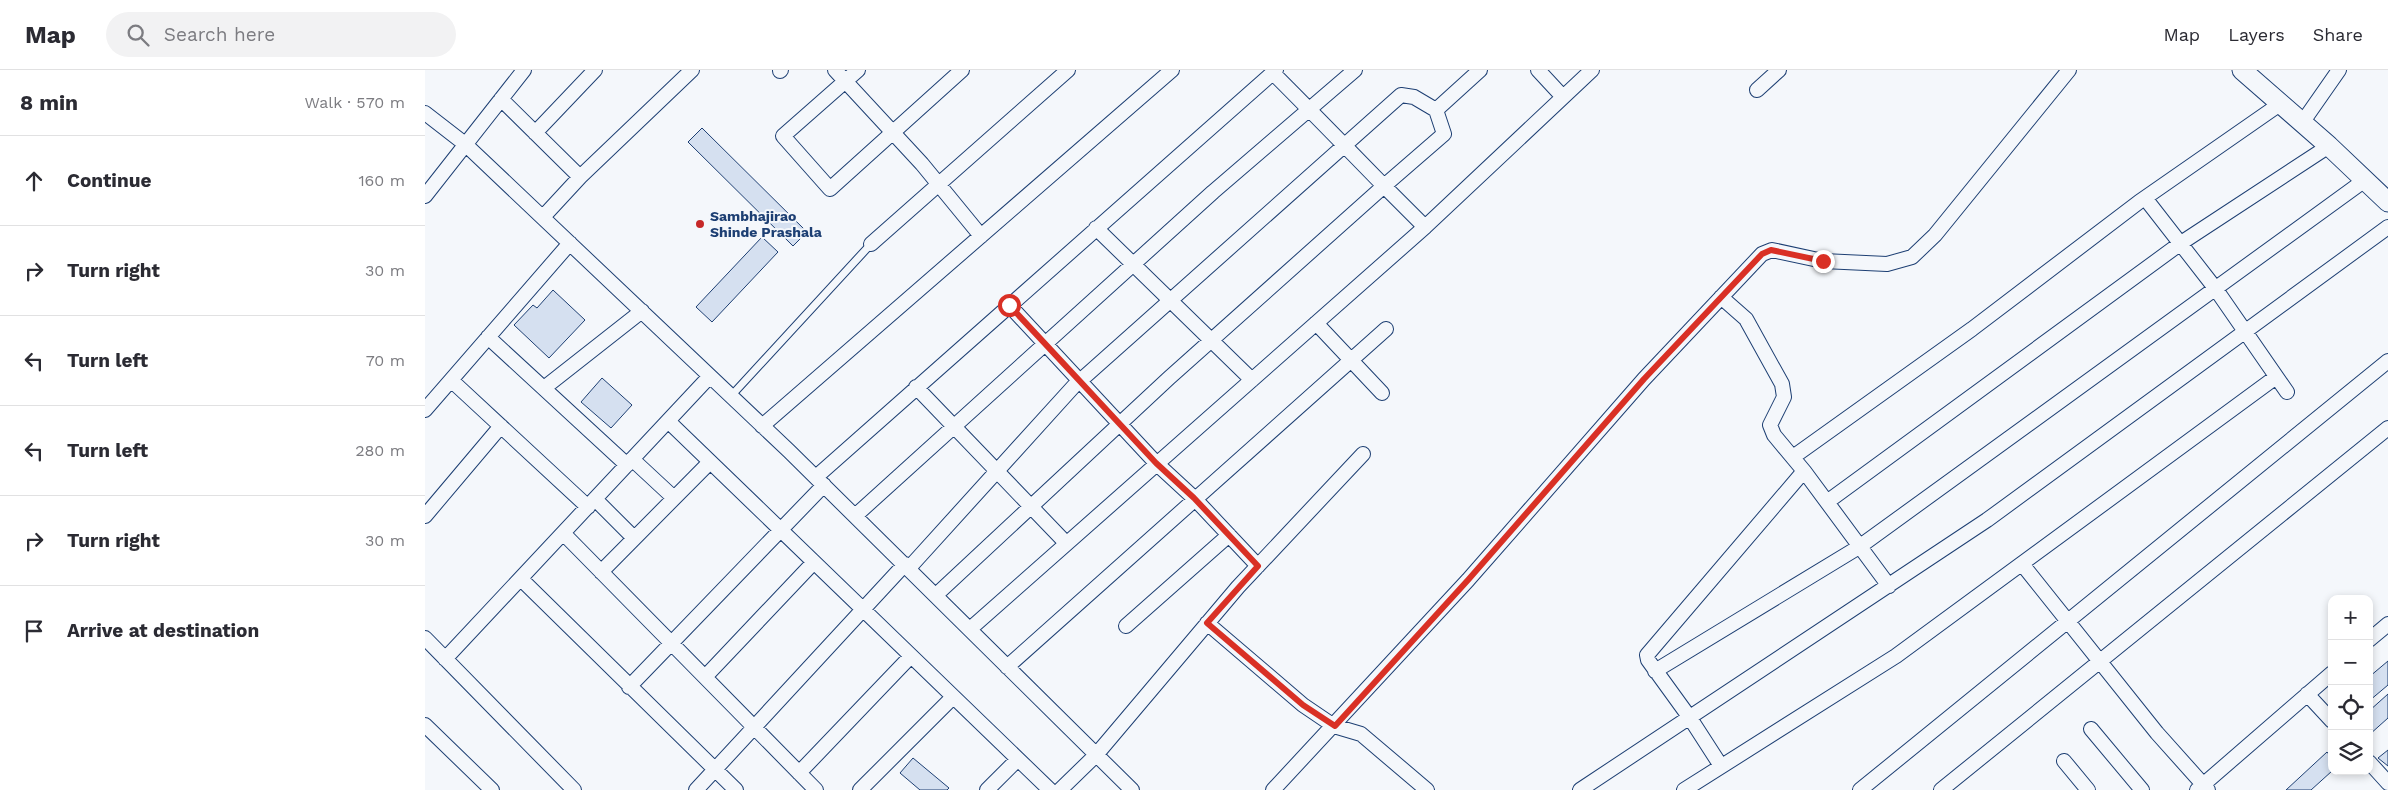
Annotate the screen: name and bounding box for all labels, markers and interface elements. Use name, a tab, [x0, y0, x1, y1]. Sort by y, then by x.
search box	[106, 12, 456, 57]
text: Map	[25, 21, 76, 49]
icon: search	[124, 21, 152, 49]
text: Search here	[164, 23, 275, 46]
text: Map	[2163, 24, 2200, 45]
text: Layers	[2228, 24, 2285, 45]
text: Share	[2313, 24, 2363, 45]
text: 8 min	[20, 90, 78, 115]
text: Walk · 570 m	[304, 93, 405, 112]
icon: ahead	[20, 167, 48, 195]
text: Continue	[67, 169, 151, 192]
text: 160 m	[358, 171, 405, 190]
place label: Sambhajirao Shinde Prashala	[710, 208, 823, 240]
marker: Sambhajirao Shinde Prashala	[694, 218, 706, 230]
route end	[1812, 250, 1835, 273]
icon: right	[20, 257, 48, 285]
text: Turn right	[67, 259, 160, 282]
text: 30 m	[365, 261, 405, 280]
route start	[998, 294, 1021, 317]
icon: left	[20, 347, 48, 375]
text: Turn left	[67, 349, 148, 372]
text: 70 m	[366, 351, 405, 370]
icon: left	[20, 437, 48, 465]
text: Turn left	[67, 439, 148, 462]
text: 280 m	[355, 441, 405, 460]
icon: right	[20, 527, 48, 555]
text: Turn right	[67, 529, 160, 552]
text: 30 m	[365, 531, 405, 550]
map controls	[2328, 595, 2373, 775]
button: +	[2328, 595, 2373, 640]
icon: arrive	[20, 617, 48, 645]
text: Arrive at destination	[67, 619, 259, 642]
button: −	[2328, 640, 2373, 685]
button: locate	[2328, 685, 2373, 730]
button: layers	[2328, 730, 2373, 775]

